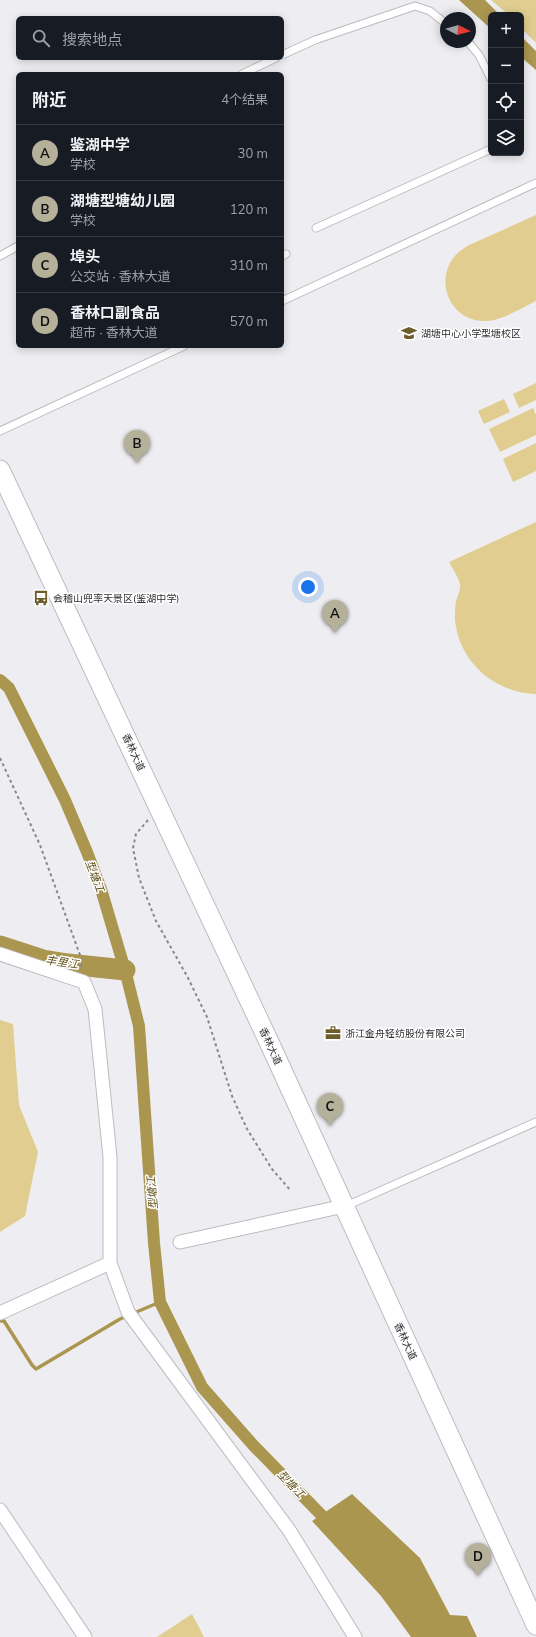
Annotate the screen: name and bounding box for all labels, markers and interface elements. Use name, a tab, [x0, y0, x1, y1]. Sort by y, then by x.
north arrow	[440, 12, 476, 48]
map controls	[488, 12, 524, 156]
button: +	[488, 12, 524, 48]
search box	[16, 16, 284, 60]
icon: search	[30, 27, 52, 49]
text: 搜索地点	[62, 30, 122, 49]
button: −	[488, 48, 524, 84]
button: locate	[488, 84, 524, 120]
text: 附近	[32, 89, 66, 110]
text: 4个结果	[221, 91, 268, 107]
button: layers	[488, 120, 524, 156]
text: 鉴湖中学	[70, 135, 130, 154]
text: A	[40, 145, 50, 161]
text: 30 m	[238, 145, 268, 161]
text: 学校	[70, 156, 96, 172]
text: 湖塘型塘幼儿园	[70, 191, 175, 210]
text: B	[41, 201, 49, 217]
text: 120 m	[230, 201, 268, 217]
text: 学校	[70, 212, 96, 228]
text: 埠头	[70, 247, 100, 266]
text: C	[41, 257, 49, 273]
text: 310 m	[230, 257, 268, 273]
text: 公交站 · 香林大道	[70, 268, 171, 284]
text: 香林口副食品	[70, 303, 160, 322]
text: D	[40, 313, 50, 329]
text: 570 m	[230, 313, 268, 329]
text: 超市 · 香林大道	[70, 324, 158, 340]
school or university icon: 湖塘中心小学型塘校区	[400, 324, 418, 342]
place label: 湖塘中心小学型塘校区	[421, 327, 521, 340]
pin: B	[124, 430, 150, 463]
your location	[298, 577, 318, 597]
bus stop icon: 会稽山兜率天景区(鉴湖中学)	[32, 589, 50, 607]
place label: 会稽山兜率天景区(鉴湖中学)	[53, 592, 179, 605]
pin: A	[322, 600, 348, 633]
street label: 香林大道	[119, 731, 148, 773]
water label: 型塘江	[83, 858, 108, 895]
water label: 丰里江	[45, 953, 80, 971]
office icon: 浙江金舟轻纺股份有限公司	[324, 1024, 342, 1042]
street label: 香林大道	[256, 1025, 285, 1067]
place label: 浙江金舟轻纺股份有限公司	[345, 1027, 465, 1040]
pin: C	[317, 1093, 343, 1126]
water label: 型塘江	[144, 1175, 160, 1210]
street label: 香林大道	[391, 1320, 420, 1362]
water label: 型塘江	[275, 1467, 308, 1501]
pin: D	[465, 1543, 491, 1576]

